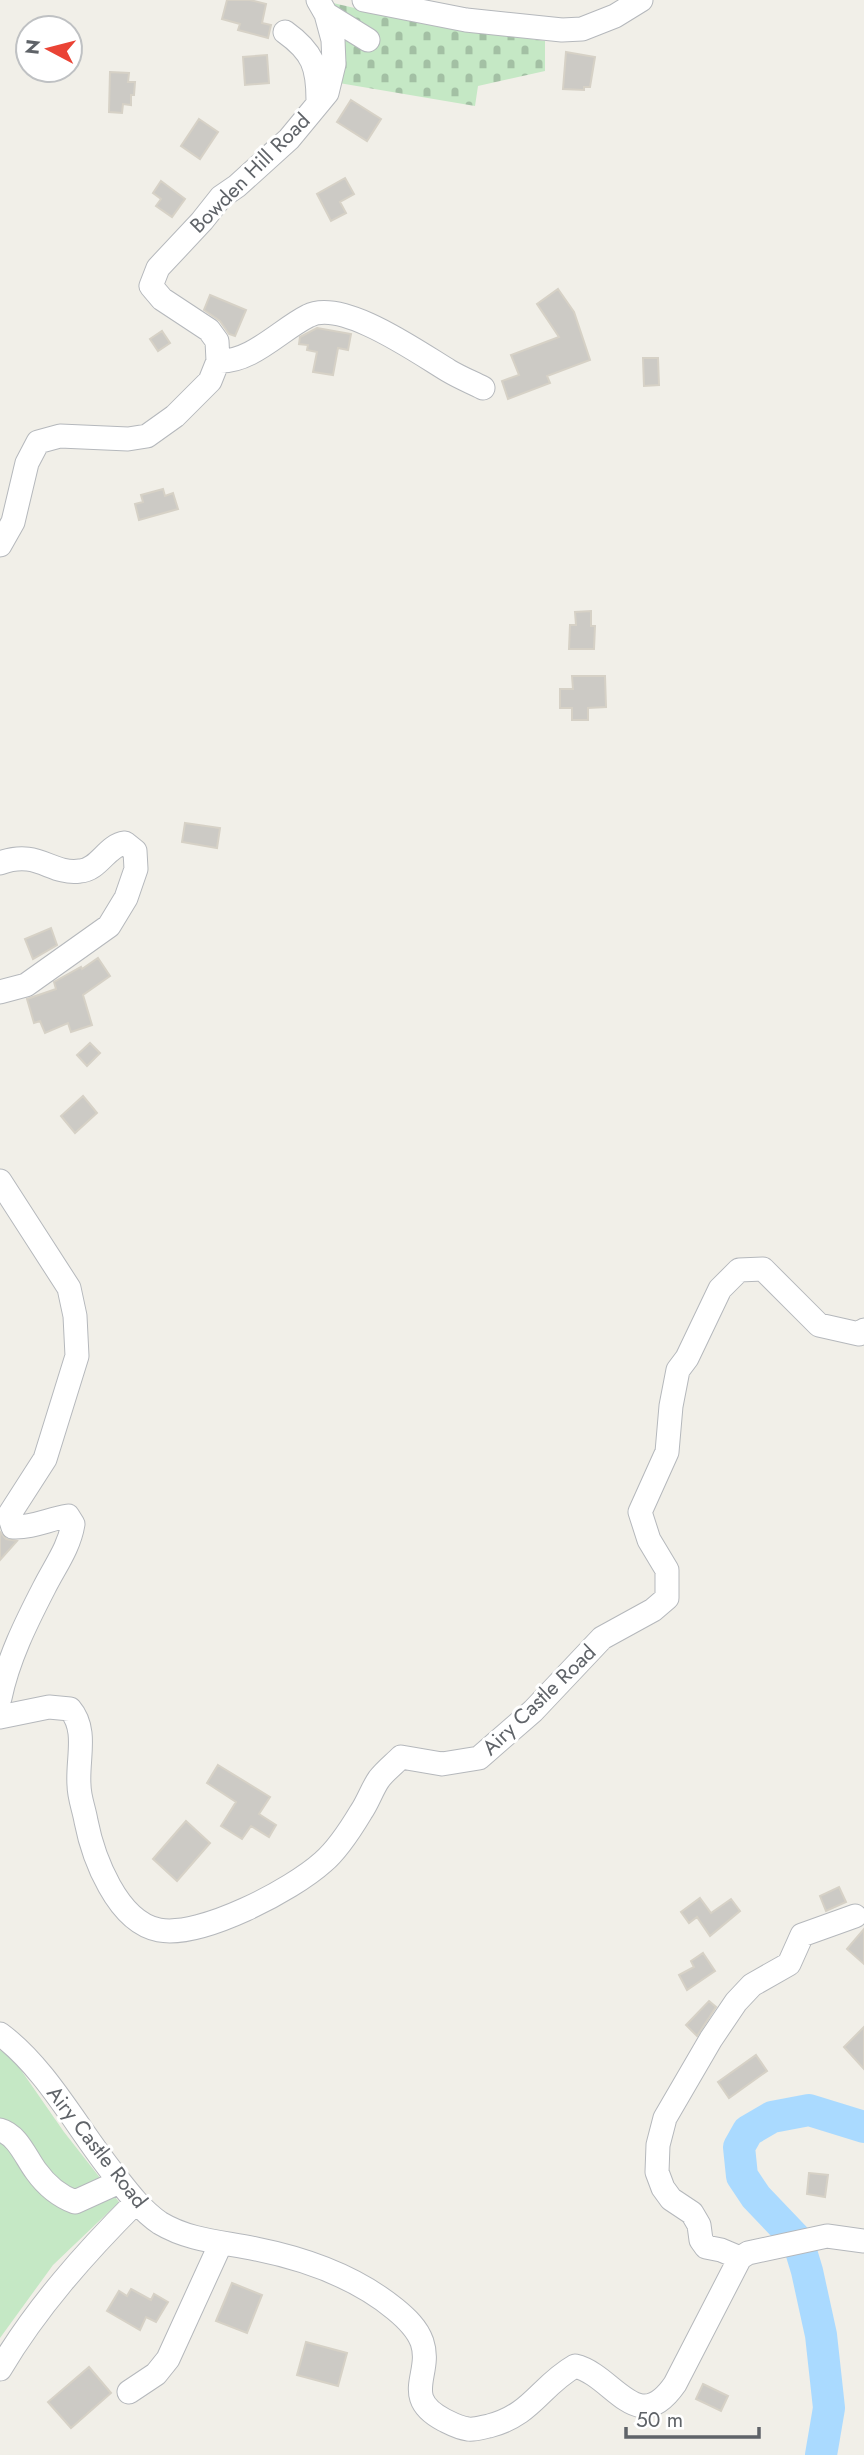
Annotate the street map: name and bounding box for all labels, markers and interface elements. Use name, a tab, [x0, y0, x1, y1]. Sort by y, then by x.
north arrow	[14, 14, 84, 84]
text: N	[18, 38, 47, 56]
street label: Bowden Hill Road	[183, 106, 317, 240]
street label: Airy Castle Road	[475, 1638, 603, 1762]
street label: Airy Castle Road	[40, 2079, 154, 2215]
scale bar	[626, 2396, 759, 2440]
text: 50 m	[636, 2405, 683, 2435]

